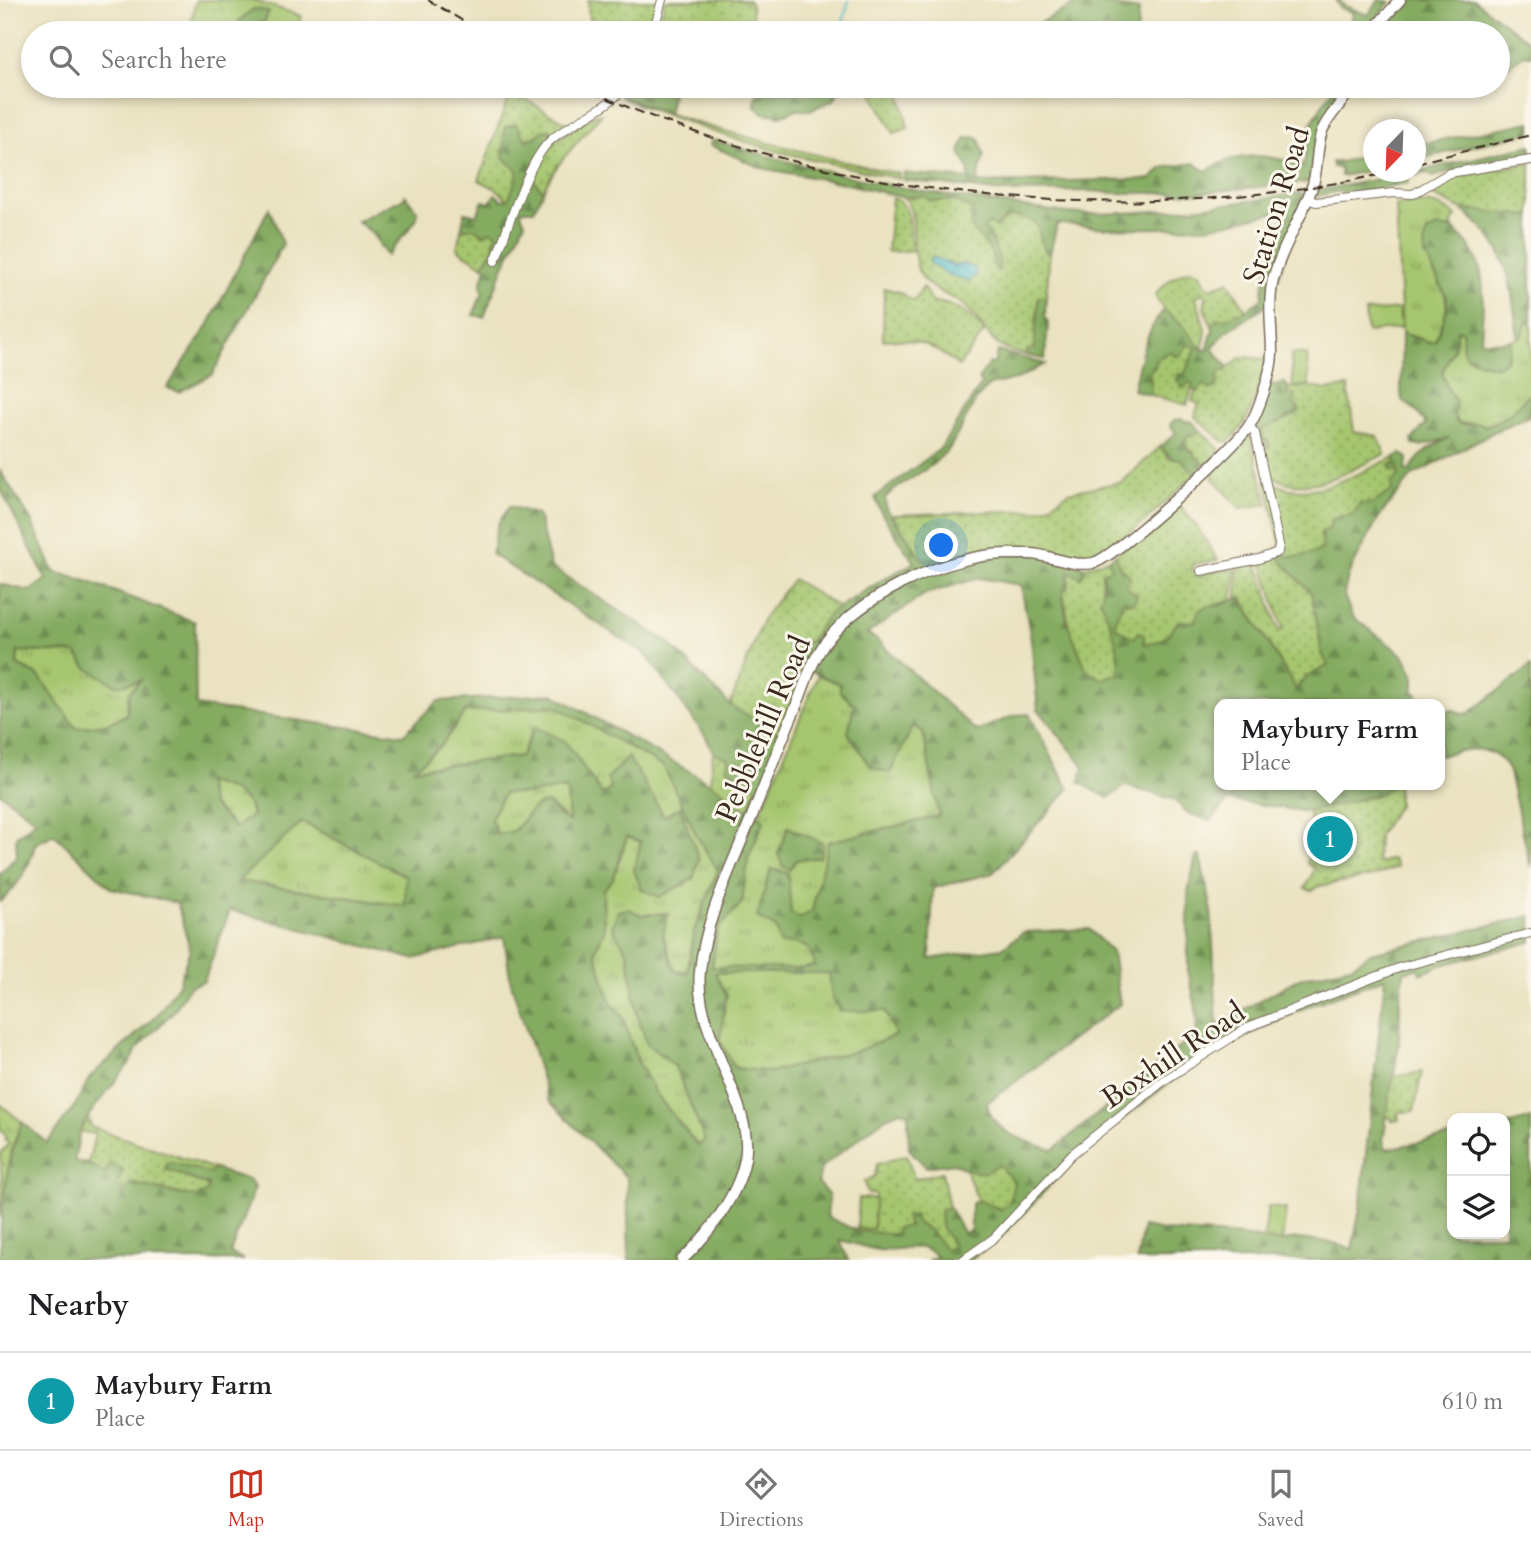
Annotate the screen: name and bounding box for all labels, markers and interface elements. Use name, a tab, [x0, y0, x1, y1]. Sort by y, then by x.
search box	[21, 21, 1510, 98]
icon: search	[45, 41, 83, 79]
text: Search here	[101, 42, 227, 77]
north arrow	[1363, 119, 1426, 182]
street label: Station Road	[1233, 121, 1320, 289]
your location	[924, 528, 958, 562]
street label: Pebblehill Road	[706, 630, 821, 829]
popup	[1214, 699, 1445, 790]
text: Maybury Farm	[1241, 712, 1418, 747]
text: Place	[1241, 747, 1291, 778]
pin: 1	[1307, 813, 1353, 865]
street label: Boxhill Road	[1093, 992, 1253, 1119]
map controls	[1447, 1113, 1510, 1239]
button: locate	[1447, 1113, 1510, 1176]
button: layers	[1447, 1176, 1510, 1239]
text: Nearby	[28, 1285, 129, 1326]
text: Maybury Farm	[95, 1368, 272, 1403]
text: 1	[45, 1386, 57, 1417]
text: 610 m	[1442, 1386, 1503, 1417]
text: Place	[95, 1403, 145, 1434]
tab: Map	[227, 1465, 265, 1533]
tab: Directions	[720, 1465, 803, 1533]
tab: Saved	[1258, 1465, 1304, 1533]

